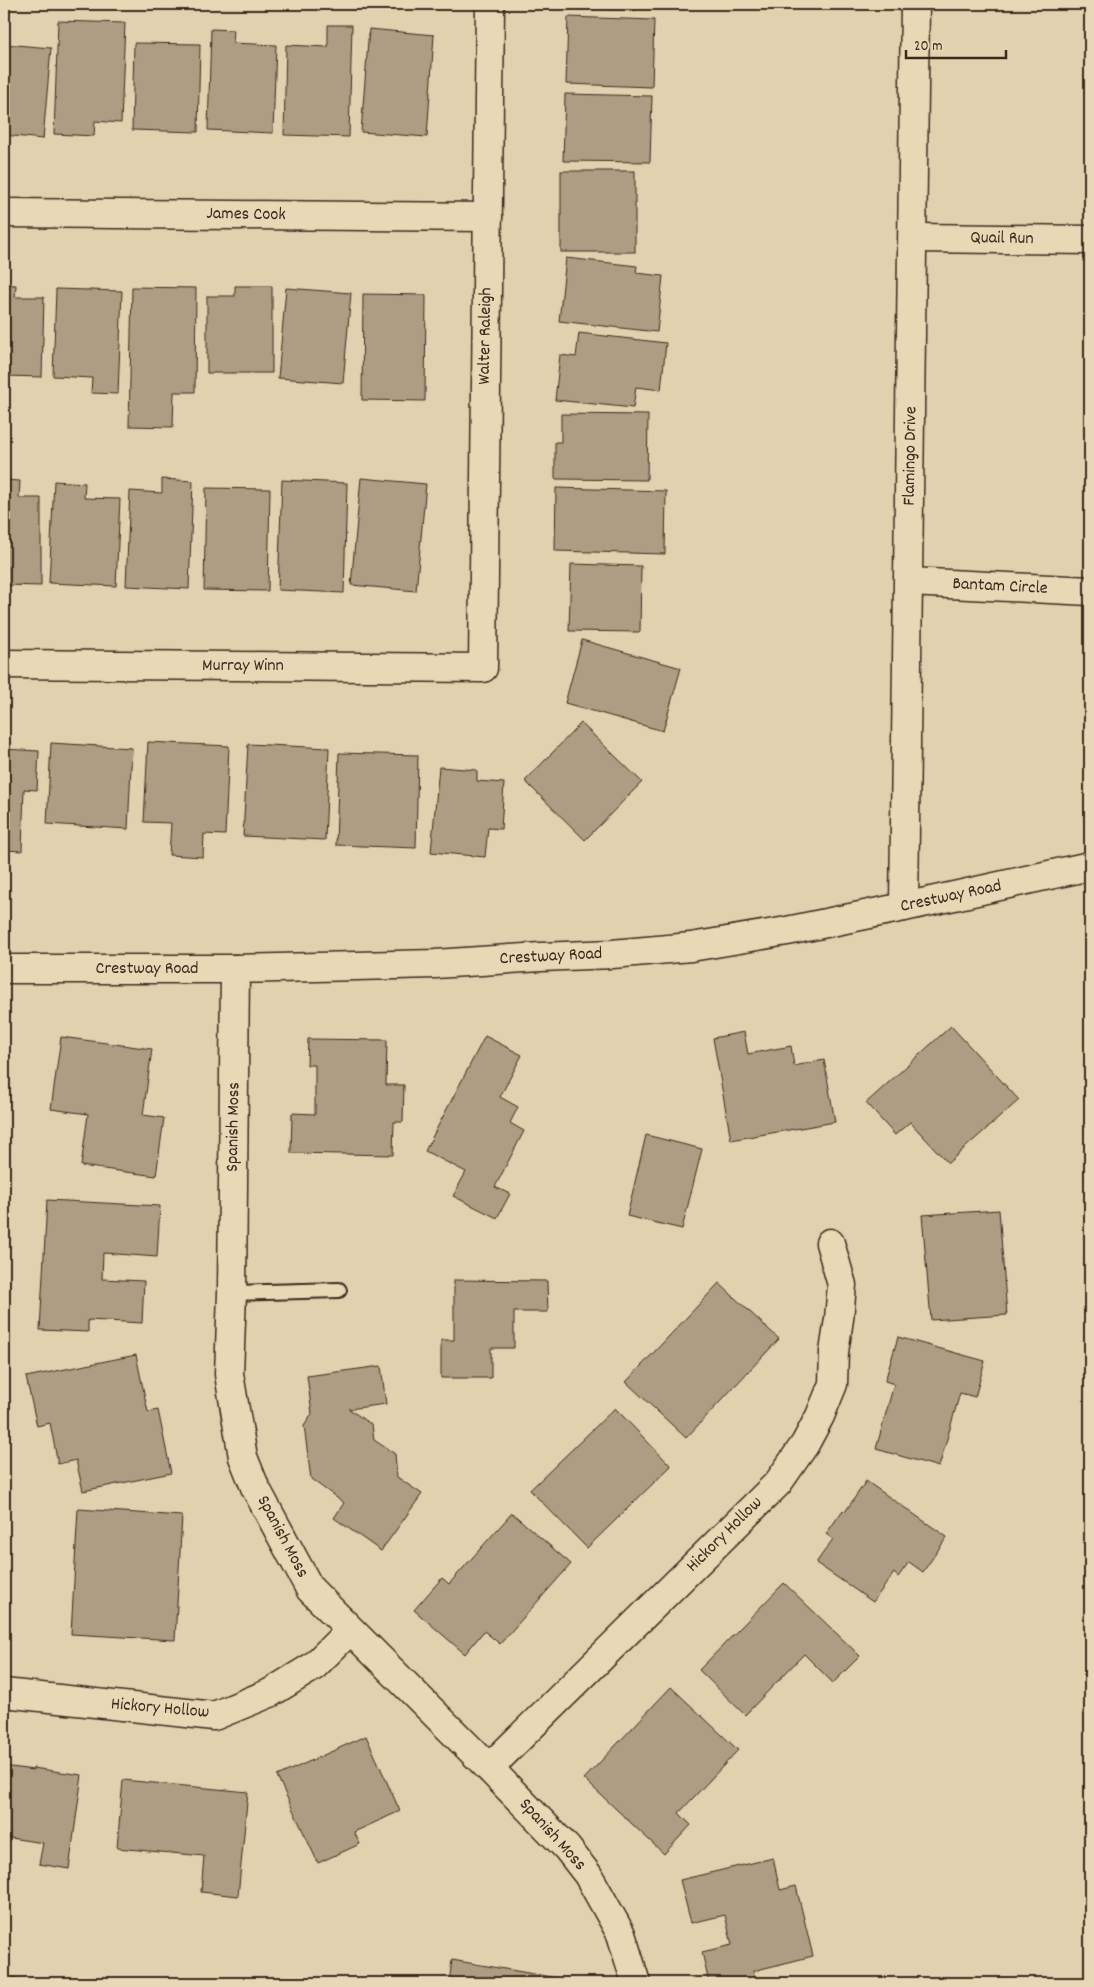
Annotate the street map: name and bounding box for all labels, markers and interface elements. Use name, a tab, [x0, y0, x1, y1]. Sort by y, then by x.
scale bar	[906, 28, 1006, 60]
text: 20 m	[914, 36, 942, 58]
street label: James Cook	[206, 202, 286, 228]
street label: Quail Run	[970, 226, 1034, 252]
street label: Walter Raleigh	[473, 287, 499, 385]
street label: Flamingo Drive	[898, 406, 924, 506]
street label: Bantam Circle	[952, 572, 1048, 602]
street label: Murray Winn	[202, 654, 284, 679]
street label: Crestway Road	[898, 874, 1004, 920]
street label: Crestway Road	[499, 942, 603, 972]
street label: Crestway Road	[96, 957, 198, 982]
street label: Spanish Moss	[221, 1082, 247, 1172]
street label: Spanish Moss	[250, 1491, 314, 1583]
street label: Hickory Hollow	[681, 1491, 769, 1579]
street label: Hickory Hollow	[110, 1692, 210, 1726]
street label: Spanish Moss	[513, 1793, 591, 1877]

